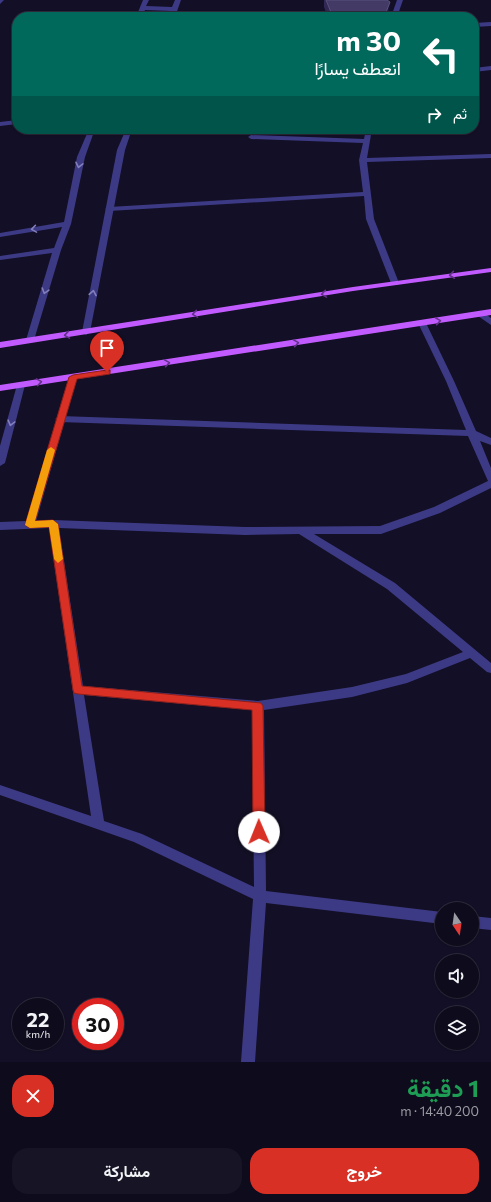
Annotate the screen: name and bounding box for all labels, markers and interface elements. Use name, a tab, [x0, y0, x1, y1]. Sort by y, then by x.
text: 30 m	[336, 23, 401, 57]
icon: left	[415, 28, 467, 80]
text: انعطف يسارًا	[314, 57, 401, 79]
icon: right	[423, 104, 445, 126]
text: ثم	[453, 104, 467, 122]
one-way arrow	[75, 162, 84, 169]
one-way arrow	[31, 224, 37, 233]
one-way arrow	[449, 270, 455, 279]
one-way arrow	[41, 287, 50, 294]
one-way arrow	[321, 289, 327, 298]
one-way arrow	[89, 290, 97, 296]
one-way arrow	[192, 309, 198, 318]
one-way arrow	[435, 317, 441, 326]
one-way arrow	[64, 330, 70, 338]
pin	[90, 331, 124, 372]
icon: arrive	[96, 337, 118, 359]
one-way arrow	[292, 339, 299, 348]
one-way arrow	[164, 359, 170, 368]
one-way arrow	[35, 378, 42, 387]
one-way arrow	[7, 420, 15, 426]
position arrow	[238, 811, 280, 853]
north arrow	[435, 902, 479, 946]
map controls	[435, 902, 479, 1050]
button: sound	[435, 954, 479, 998]
speed limit sign: 30	[72, 998, 124, 1050]
button: layers	[435, 1006, 479, 1050]
text: 22	[27, 1007, 49, 1031]
text: km/h	[26, 1028, 50, 1040]
text: 1 دقيقة	[407, 1073, 479, 1102]
button: close	[12, 1075, 54, 1117]
text: 200 m · 14:40	[400, 1103, 479, 1119]
button: مشاركة	[12, 1148, 242, 1194]
button: خروج	[250, 1148, 479, 1194]

